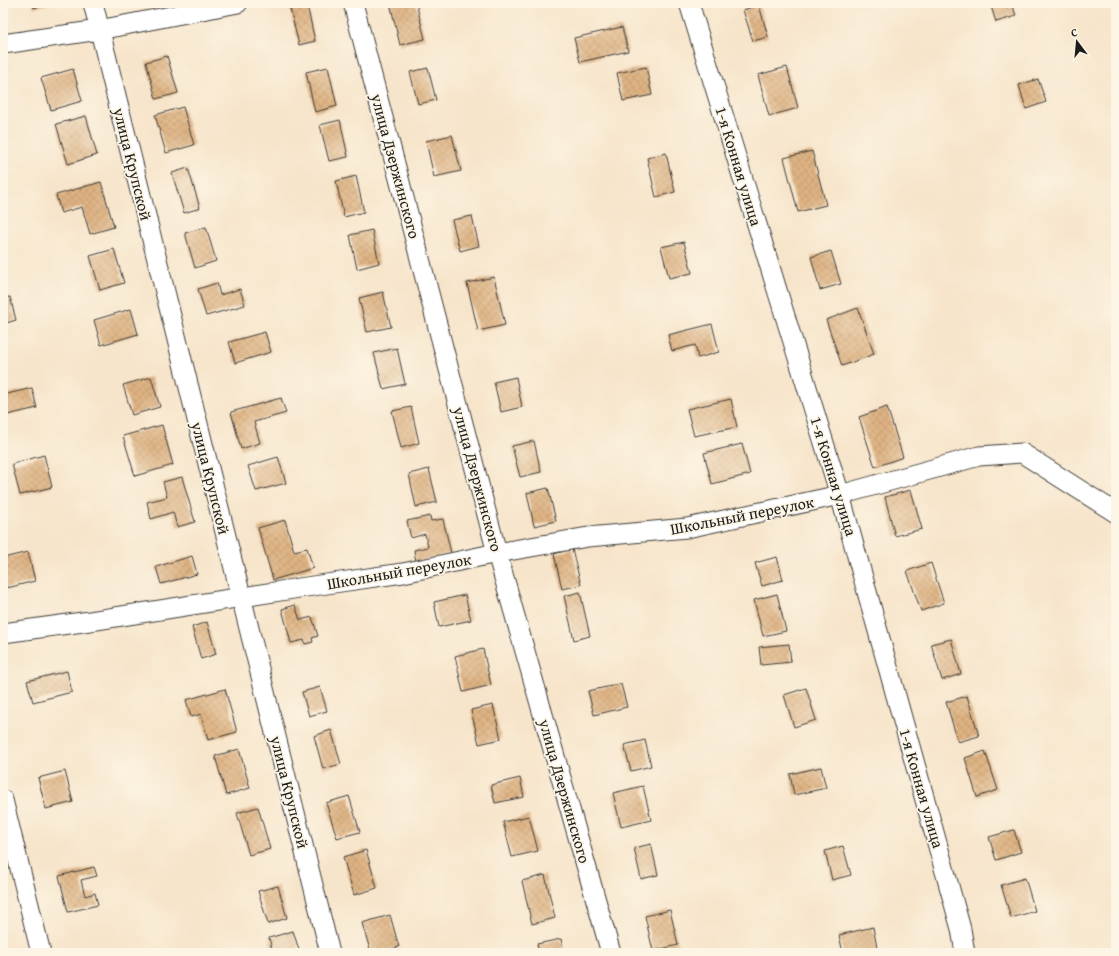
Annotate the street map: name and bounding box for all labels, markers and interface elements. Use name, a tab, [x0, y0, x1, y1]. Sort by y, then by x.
north arrow	[1057, 22, 1097, 62]
text: С	[1069, 24, 1079, 41]
street label: улица Дзержинского	[365, 90, 427, 241]
street label: 1-я Конная улица	[709, 103, 769, 229]
street label: улица Крупской	[107, 104, 159, 223]
street label: улица Дзержинского	[447, 403, 509, 554]
street label: 1-я Конная улица	[804, 413, 864, 539]
street label: улица Крупской	[185, 418, 237, 537]
street label: Школьный переулок	[668, 489, 817, 541]
street label: Школьный переулок	[325, 546, 474, 595]
street label: улица Дзержинского	[533, 715, 597, 866]
street label: 1-я Конная улица	[893, 725, 951, 851]
street label: улица Крупской	[264, 732, 316, 851]

